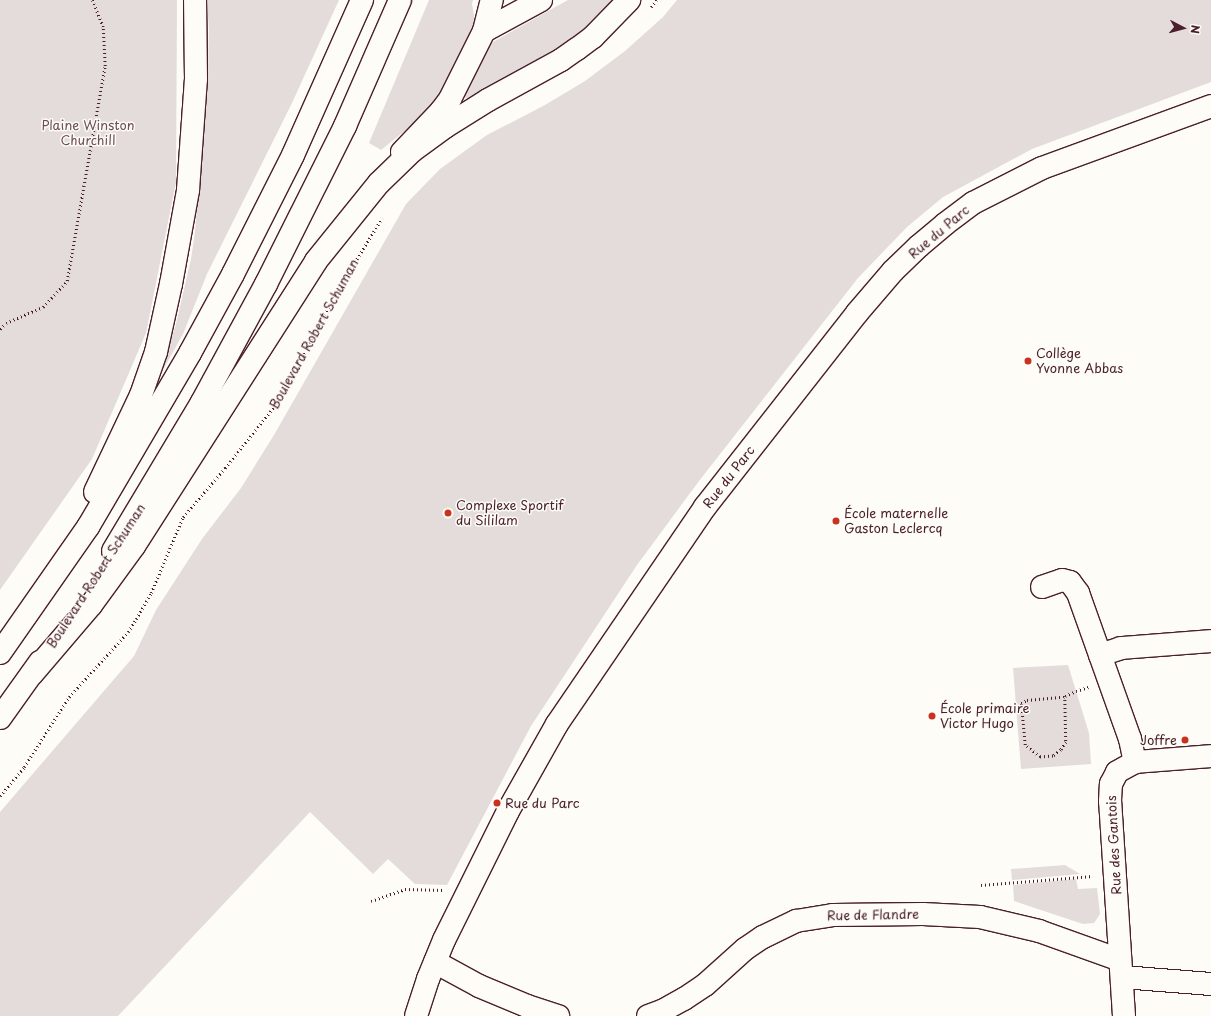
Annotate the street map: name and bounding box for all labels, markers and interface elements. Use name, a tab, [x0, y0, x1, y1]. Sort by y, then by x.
north arrow	[1163, 8, 1203, 48]
text: N	[1187, 24, 1204, 35]
park label: Plaine Winston Churchill	[41, 118, 135, 149]
street label: Rue du Parc	[905, 202, 973, 262]
street label: Boulevard Robert Schuman	[266, 256, 362, 412]
place label: Collège Yvonne Abbas	[1036, 346, 1123, 377]
marker: Collège Yvonne Abbas	[1023, 356, 1033, 366]
street label: Rue du Parc	[699, 442, 759, 512]
place label: Complexe Sportif du Sililam	[456, 498, 564, 529]
street label: Boulevard Robert Schuman	[43, 501, 149, 651]
place label: École maternelle Gaston Leclercq	[844, 506, 949, 537]
marker: Complexe Sportif du Sililam	[443, 508, 453, 518]
marker: École maternelle Gaston Leclercq	[831, 516, 841, 526]
place label: École primaire Victor Hugo	[940, 701, 1030, 732]
marker: École primaire Victor Hugo	[927, 711, 937, 721]
place label: Joffre	[1140, 732, 1177, 748]
marker: Joffre	[1180, 735, 1190, 745]
street label: Rue des Gantois	[1104, 794, 1124, 896]
place label: Rue du Parc	[505, 795, 581, 811]
marker: Rue du Parc	[492, 798, 502, 808]
street label: Rue de Flandre	[826, 906, 920, 924]

